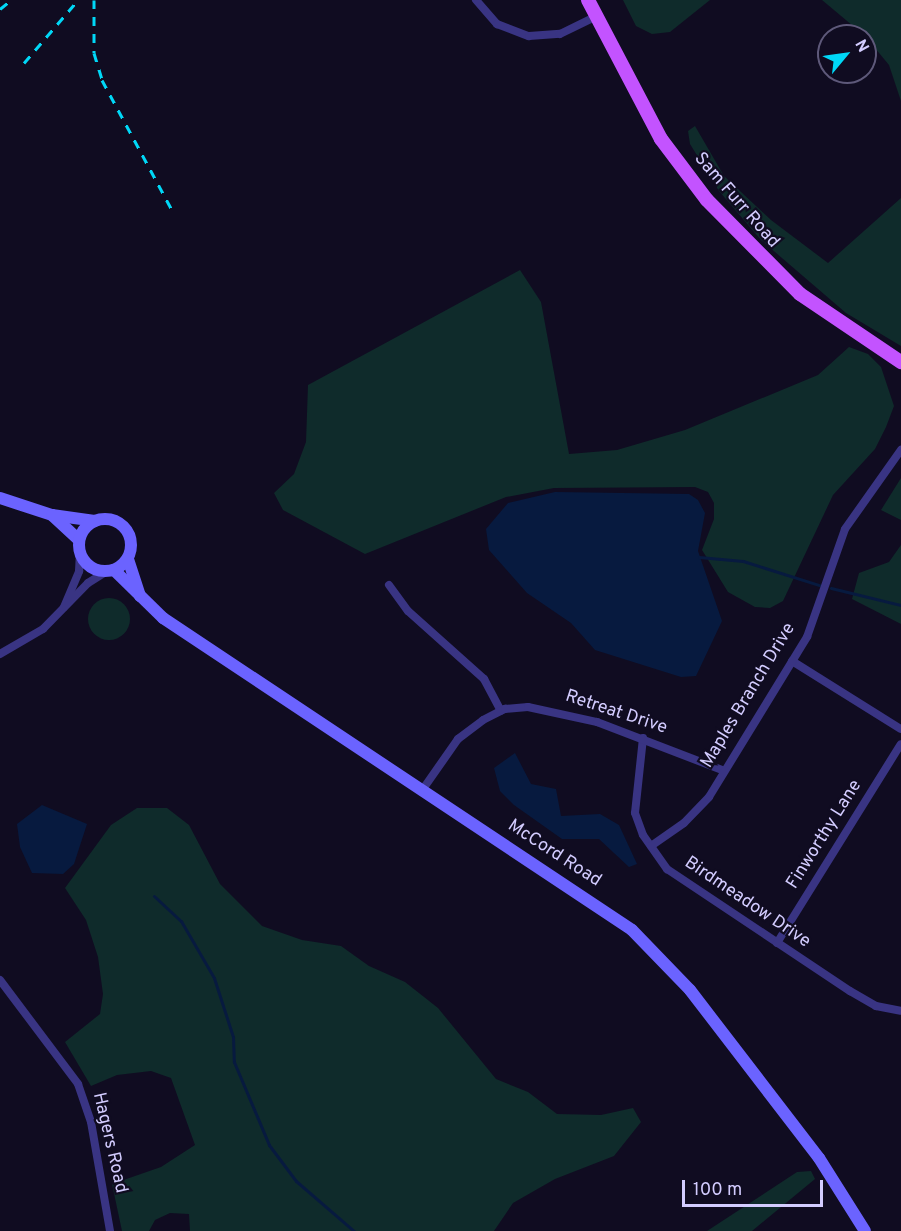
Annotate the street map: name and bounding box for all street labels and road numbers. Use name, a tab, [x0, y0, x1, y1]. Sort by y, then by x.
street label: Sam Furr Road	[689, 149, 783, 253]
street label: Maples Branch Drive	[697, 620, 801, 772]
street label: Retreat Drive	[562, 686, 670, 740]
street label: Finworthy Lane	[783, 776, 867, 894]
street label: McCord Road	[503, 816, 605, 892]
street label: Birdmeadow Drive	[680, 853, 814, 953]
street label: Hagers Road	[87, 1090, 131, 1196]

